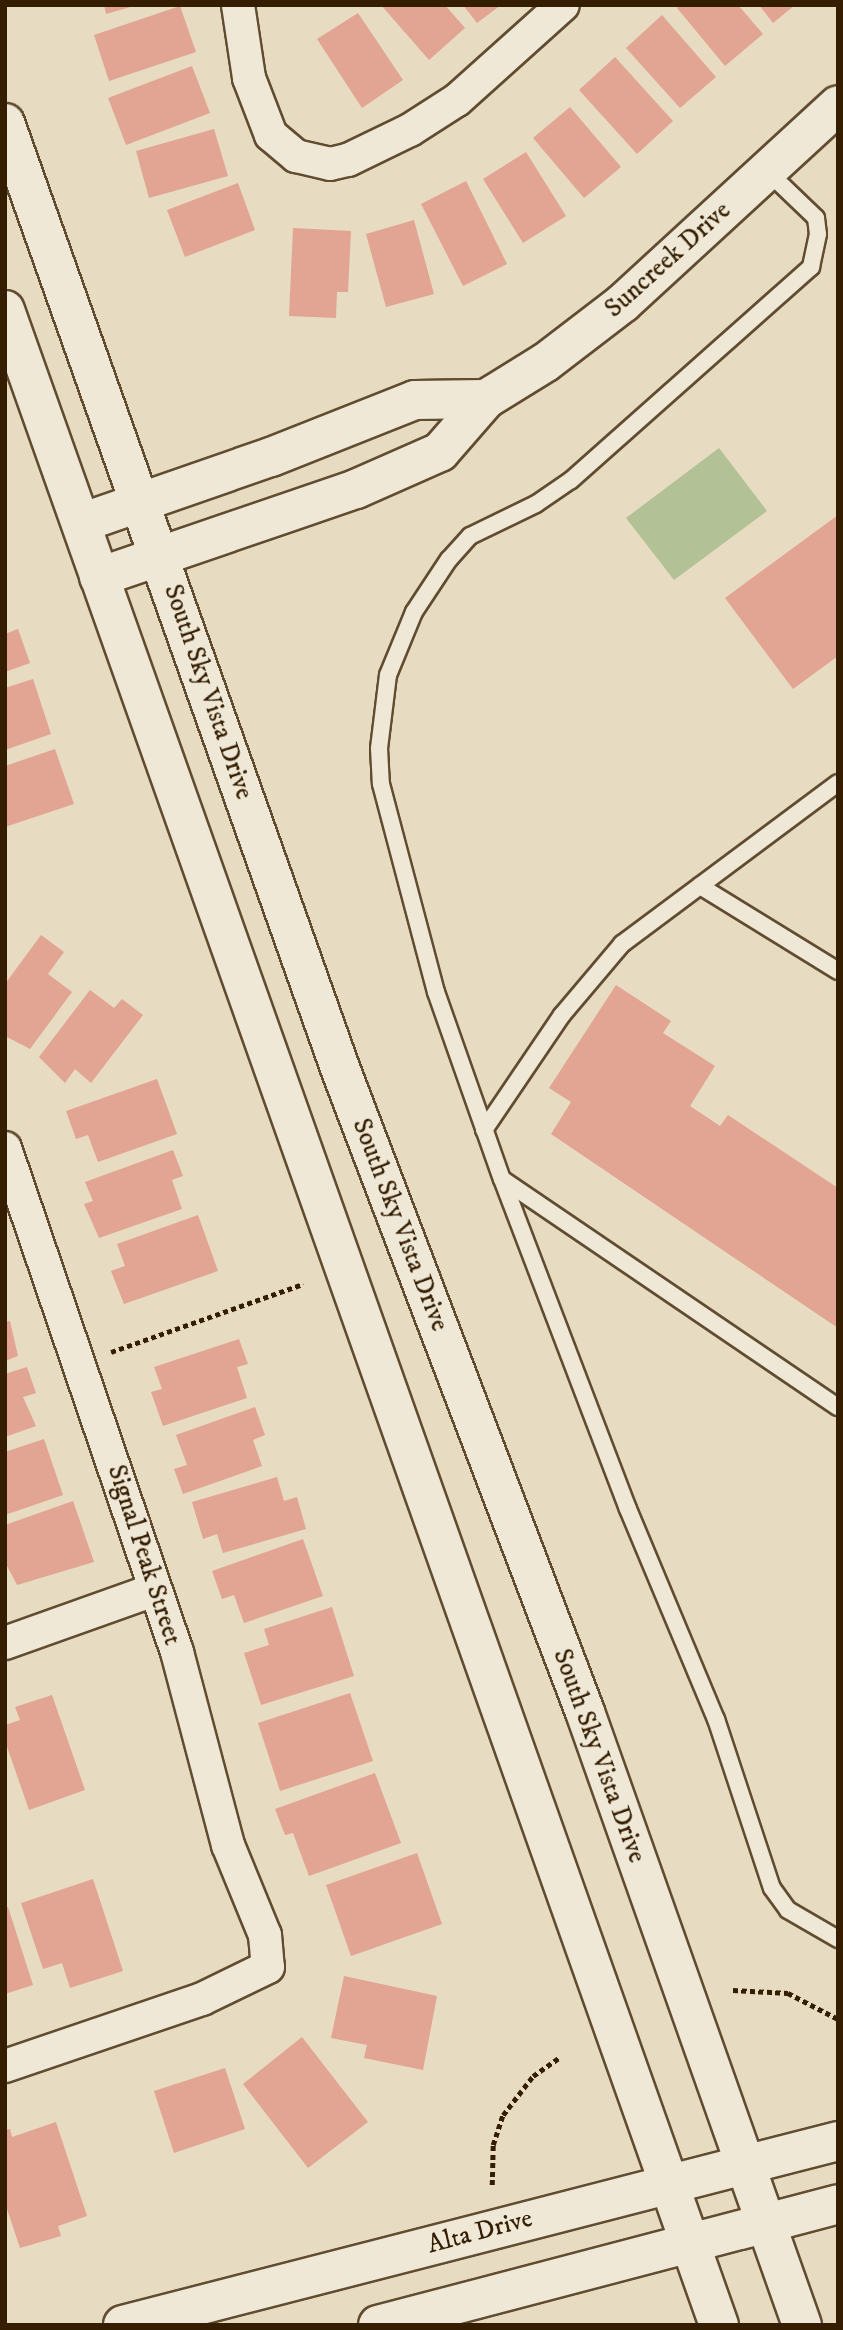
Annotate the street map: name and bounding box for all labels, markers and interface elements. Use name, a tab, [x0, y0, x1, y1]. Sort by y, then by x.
street label: Suncreek Drive	[599, 195, 737, 325]
street label: South Sky Vista Drive	[157, 580, 259, 804]
street label: South Sky Vista Drive	[345, 1114, 455, 1336]
street label: Signal Peak Street	[100, 1461, 188, 1649]
street label: South Sky Vista Drive	[546, 1645, 652, 1867]
street label: Alta Drive	[424, 2203, 536, 2261]

